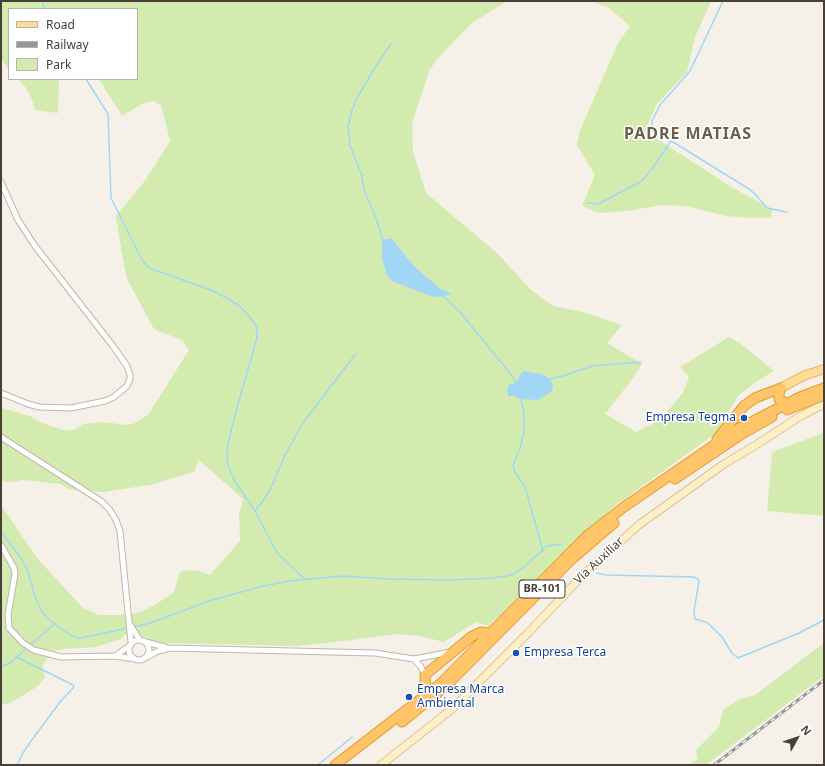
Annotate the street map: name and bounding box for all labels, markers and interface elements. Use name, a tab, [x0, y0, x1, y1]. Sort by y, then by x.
legend	[8, 8, 138, 80]
text: Road	[46, 16, 75, 33]
text: Railway	[46, 36, 89, 53]
text: Park	[46, 56, 71, 73]
district label: PADRE MATIAS	[624, 124, 752, 144]
place label: Empresa Tegma	[646, 411, 736, 425]
marker: Empresa Tegma	[739, 413, 749, 423]
street label: Via Auxiliar	[571, 534, 627, 588]
road number: BR-101	[519, 580, 565, 598]
place label: Empresa Terca	[524, 646, 606, 660]
marker: Empresa Terca	[511, 648, 521, 658]
place label: Empresa Marca Ambiental	[417, 683, 504, 711]
marker: Empresa Marca Ambiental	[404, 692, 414, 702]
north arrow	[777, 718, 817, 758]
text: N	[798, 722, 815, 738]

